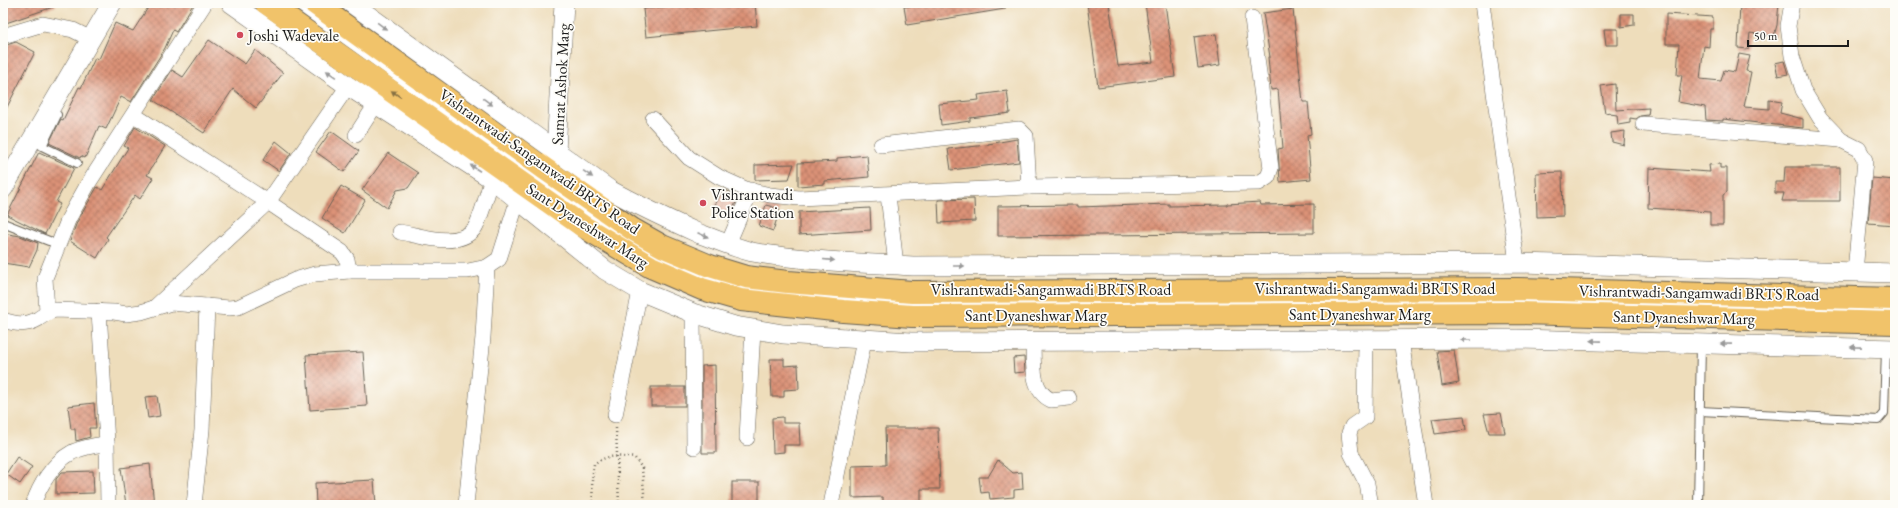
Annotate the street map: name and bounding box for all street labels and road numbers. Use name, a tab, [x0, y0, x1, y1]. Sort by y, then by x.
street label: Samrat Ashok Marg	[547, 22, 574, 145]
street label: Vishrantwadi-Sangamwadi BRTS Road	[435, 84, 645, 239]
street label: Sant Dyaneshwar Marg	[523, 178, 654, 273]
street label: Vishrantwadi-Sangamwadi BRTS Road	[1255, 278, 1496, 299]
street label: Vishrantwadi-Sangamwadi BRTS Road	[931, 279, 1172, 300]
street label: Vishrantwadi-Sangamwadi BRTS Road	[1579, 280, 1820, 305]
street label: Sant Dyaneshwar Marg	[1289, 304, 1432, 325]
street label: Sant Dyaneshwar Marg	[965, 305, 1108, 326]
street label: Sant Dyaneshwar Marg	[1613, 306, 1756, 329]

